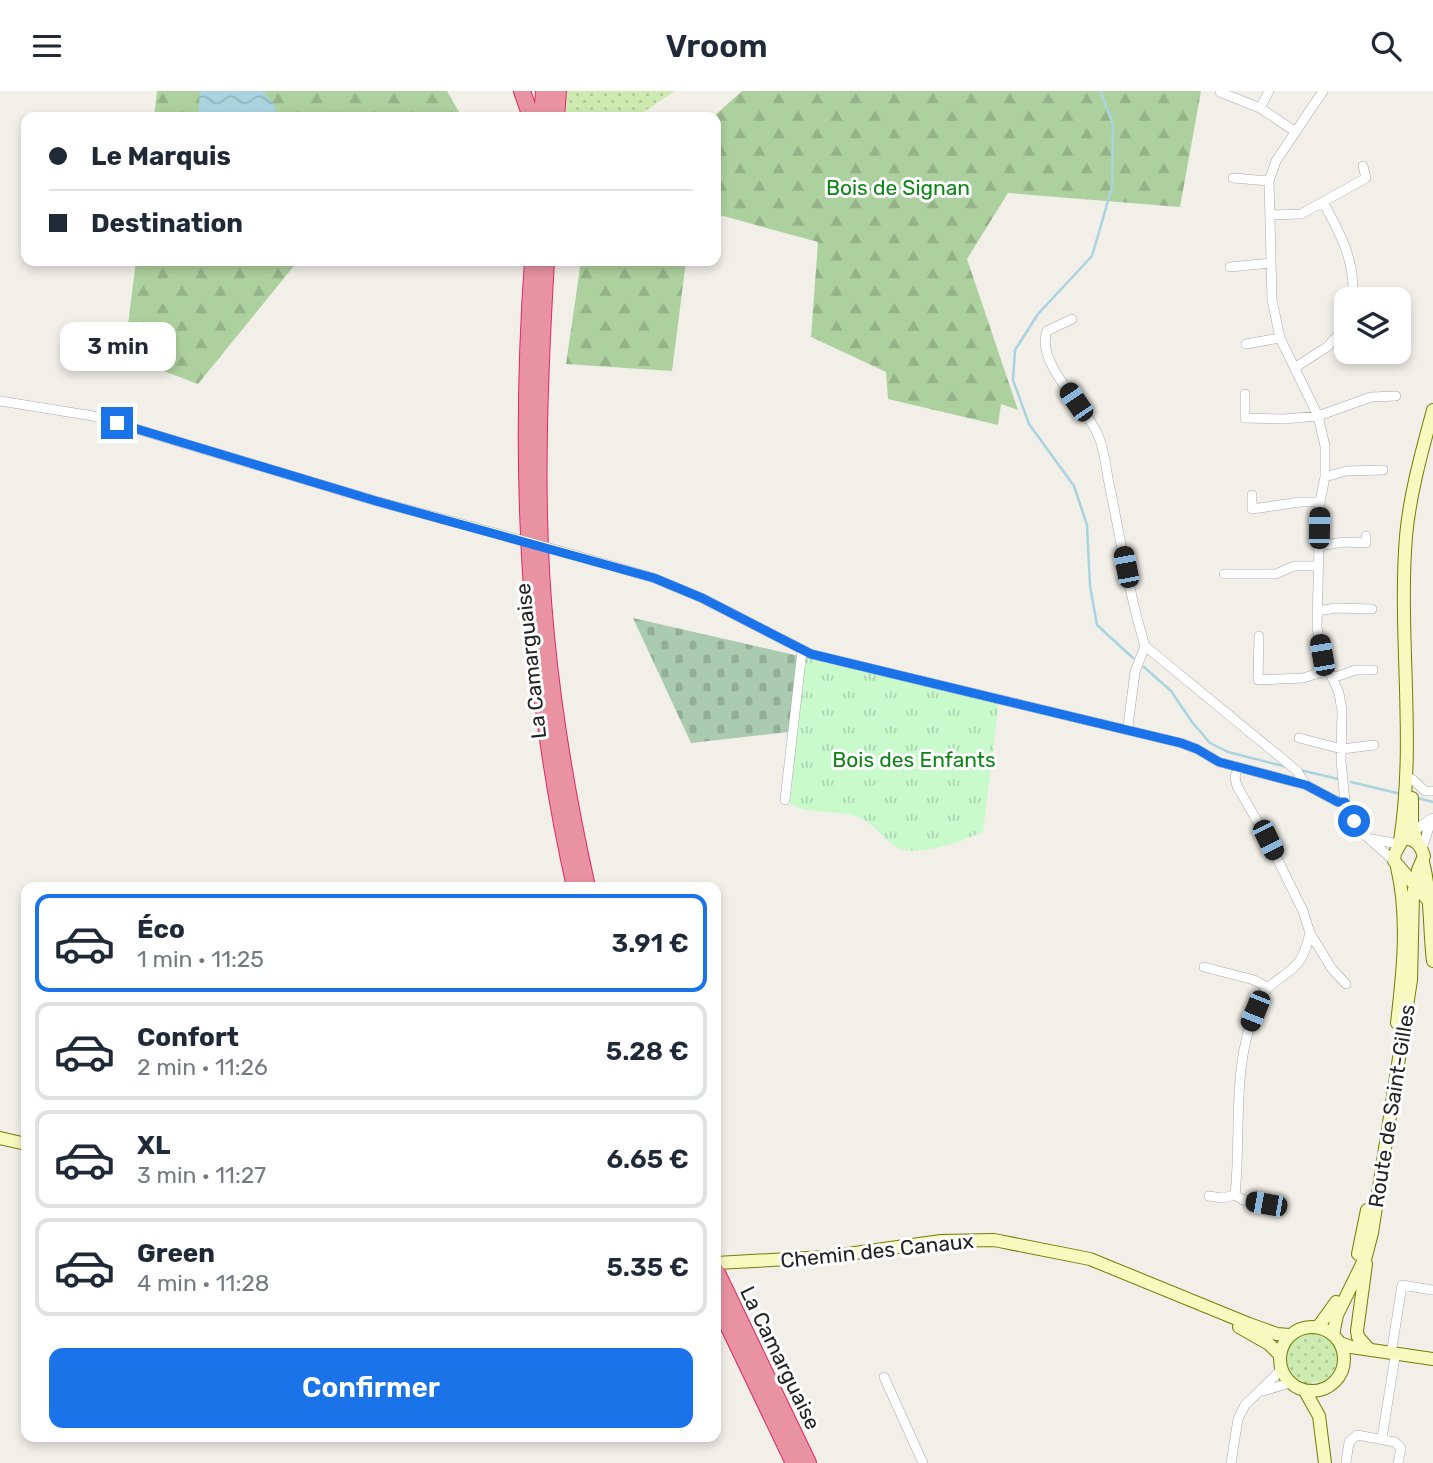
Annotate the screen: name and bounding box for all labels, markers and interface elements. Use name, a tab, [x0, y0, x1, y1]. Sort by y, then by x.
icon: menu	[28, 27, 66, 65]
text: Vroom	[666, 27, 767, 65]
icon: search	[1367, 27, 1405, 65]
text: Le Marquis	[91, 141, 231, 172]
park label: Bois de Signan	[826, 175, 970, 200]
text: Destination	[91, 208, 243, 239]
map controls	[1334, 287, 1411, 364]
button: layers	[1334, 287, 1411, 364]
callout: 3 min	[59, 321, 175, 371]
text: 3 min	[87, 332, 149, 360]
car	[1056, 379, 1097, 425]
route end	[101, 407, 133, 439]
car	[1309, 507, 1330, 549]
car	[1112, 544, 1141, 590]
street label: La Camarguaise	[510, 582, 551, 740]
car	[1309, 632, 1336, 678]
park label: Bois des Enfants	[832, 747, 996, 772]
route start	[1338, 805, 1370, 837]
car	[1250, 817, 1287, 863]
icon: car	[53, 912, 116, 975]
text: Éco	[137, 914, 185, 945]
text: 3.91 €	[611, 928, 689, 959]
text: 1 min · 11:25	[137, 945, 264, 973]
car	[1238, 988, 1273, 1034]
street label: Route de Saint-Gilles	[1363, 1003, 1420, 1209]
icon: car	[53, 1020, 116, 1083]
text: Confort	[137, 1022, 239, 1053]
text: 5.28 €	[606, 1036, 689, 1067]
text: 2 min · 11:26	[137, 1053, 268, 1081]
icon: car	[53, 1128, 116, 1191]
text: XL	[137, 1130, 170, 1161]
text: 6.65 €	[607, 1144, 689, 1175]
text: 3 min · 11:27	[137, 1161, 266, 1189]
car	[1244, 1190, 1289, 1218]
street label: Chemin des Canaux	[779, 1228, 975, 1273]
icon: car	[53, 1236, 116, 1299]
text: Green	[137, 1238, 215, 1269]
text: 5.35 €	[606, 1252, 689, 1283]
text: 4 min · 11:28	[137, 1269, 269, 1297]
street label: La Camarguaise	[735, 1282, 826, 1434]
button: Confirmer	[49, 1348, 693, 1428]

